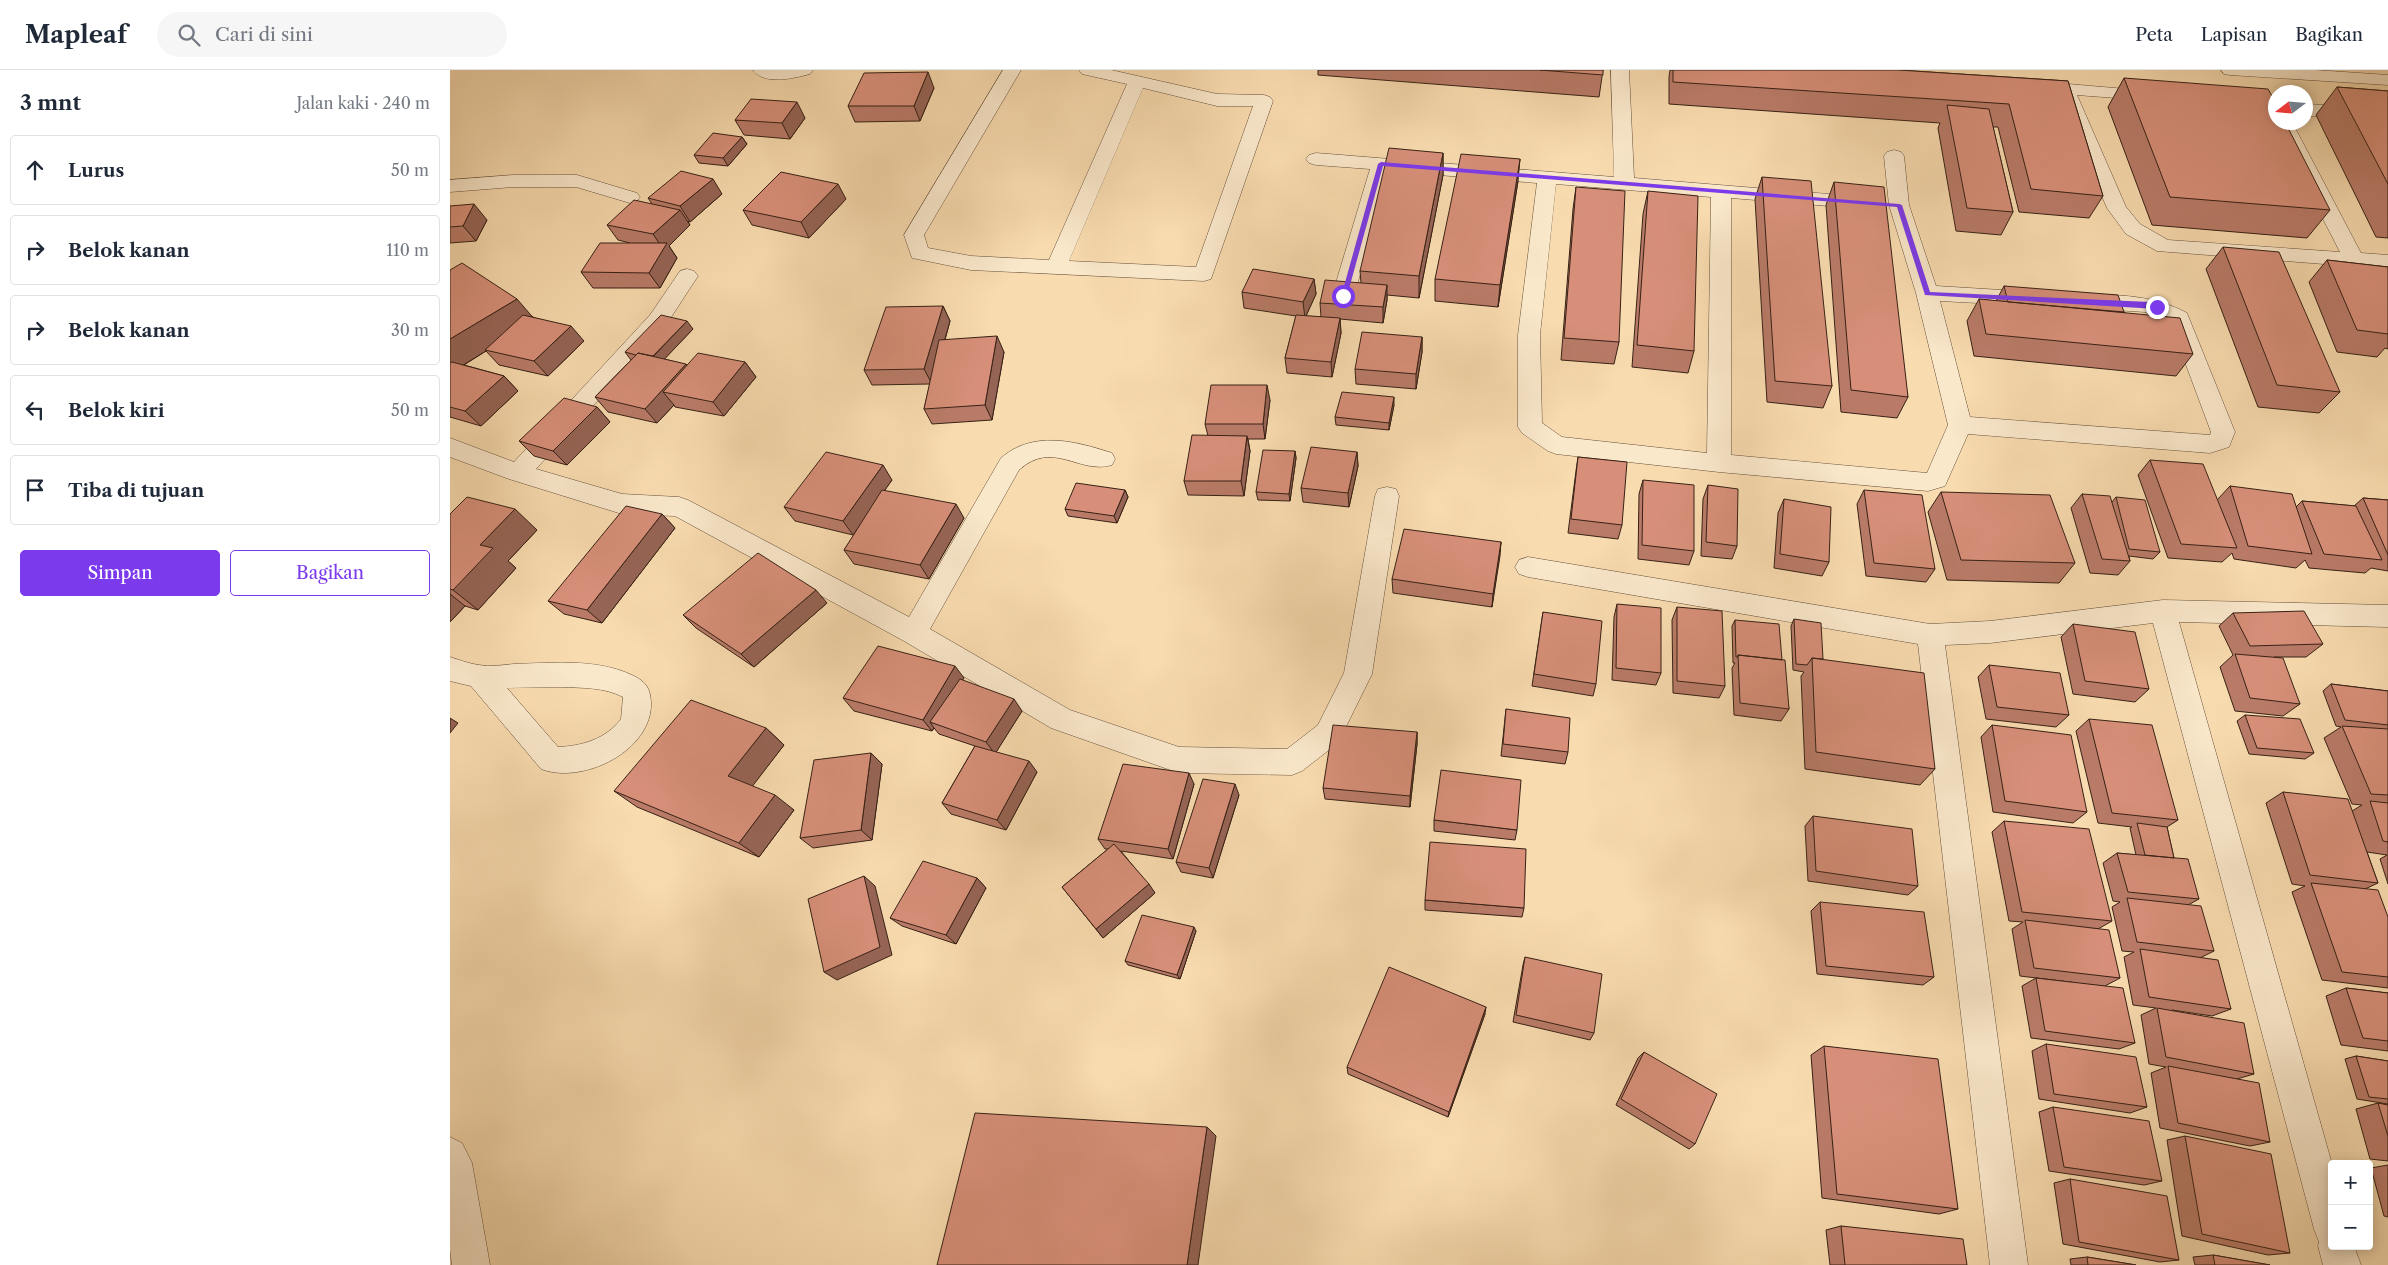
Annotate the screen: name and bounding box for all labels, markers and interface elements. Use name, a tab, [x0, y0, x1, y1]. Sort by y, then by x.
search box	[157, 12, 507, 57]
text: Mapleaf	[25, 20, 127, 49]
icon: search	[175, 21, 203, 49]
text: Cari di sini	[215, 23, 313, 46]
text: Peta	[2135, 24, 2173, 46]
text: Lapisan	[2201, 24, 2267, 46]
text: Bagikan	[2295, 24, 2363, 46]
north arrow	[2268, 85, 2313, 130]
text: 3 mnt	[20, 90, 81, 115]
text: Jalan kaki · 240 m	[296, 93, 430, 113]
icon: ahead	[21, 156, 49, 184]
text: Lurus	[68, 159, 124, 182]
text: 50 m	[391, 160, 429, 180]
icon: right	[21, 236, 49, 264]
text: Belok kanan	[68, 239, 190, 262]
text: 110 m	[386, 240, 429, 260]
route start	[1332, 285, 1355, 308]
route end	[2146, 296, 2169, 319]
icon: right	[21, 316, 49, 344]
text: Belok kanan	[68, 319, 190, 342]
text: 30 m	[391, 320, 429, 340]
icon: left	[21, 396, 49, 424]
text: Belok kiri	[68, 399, 165, 422]
text: 50 m	[391, 400, 429, 420]
icon: arrive	[21, 476, 49, 504]
text: Tiba di tujuan	[68, 479, 204, 502]
button: Simpan	[20, 550, 220, 596]
button: Bagikan	[230, 550, 430, 596]
map controls	[2328, 1160, 2373, 1250]
button: +	[2328, 1160, 2373, 1205]
button: −	[2328, 1205, 2373, 1250]

